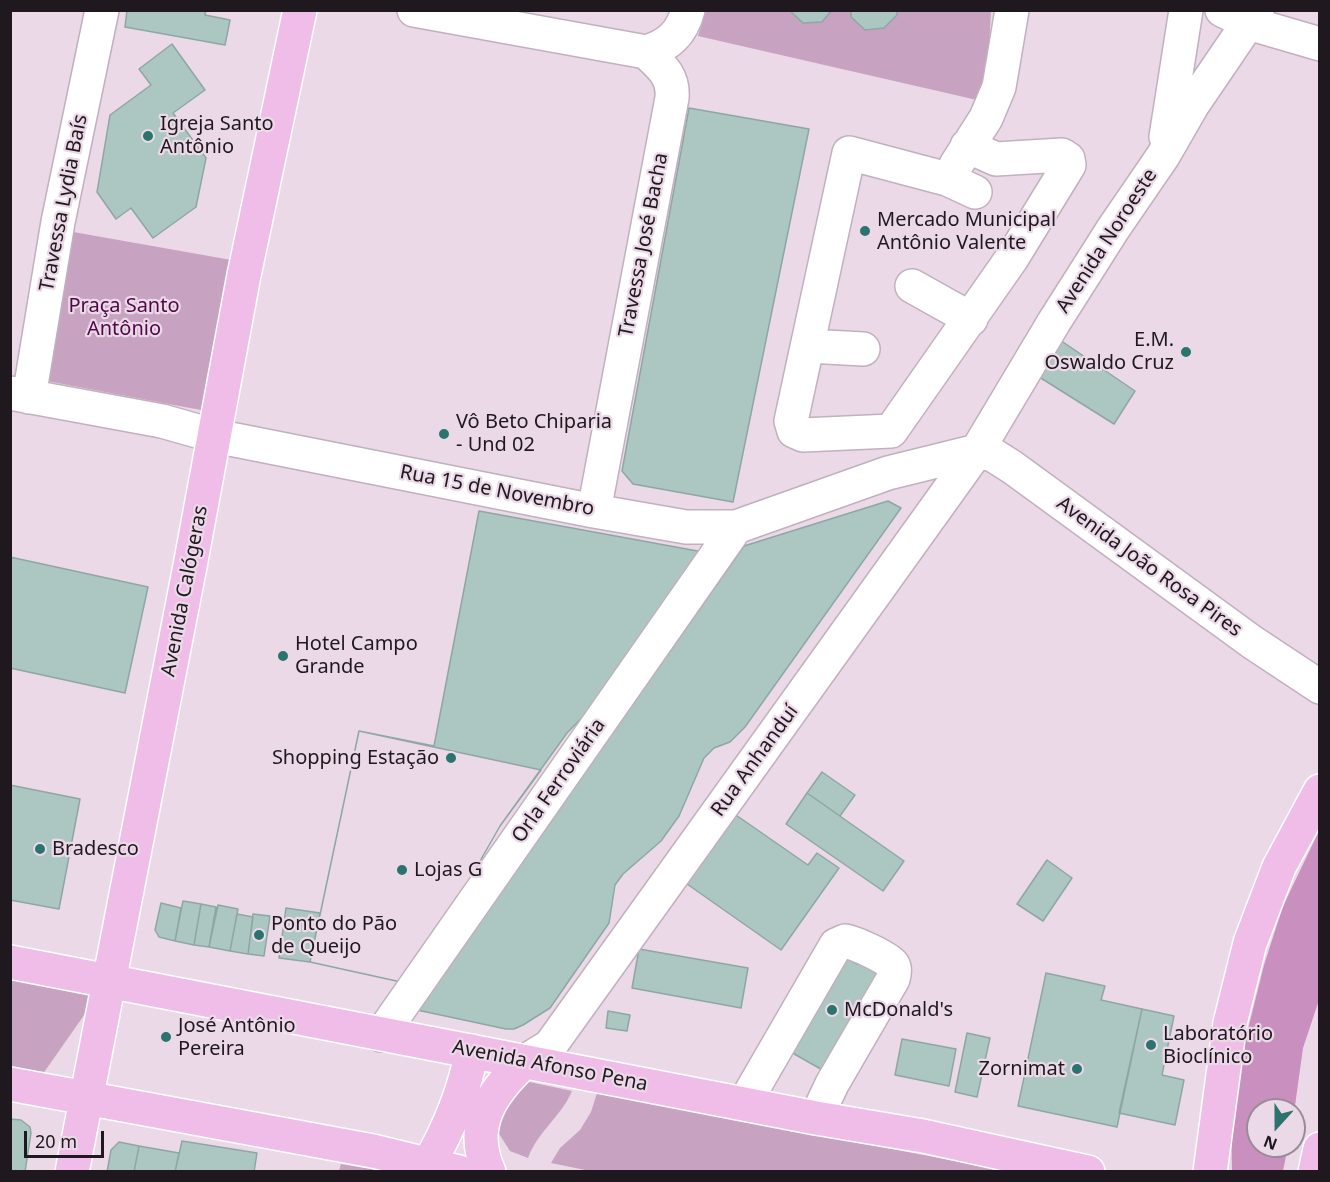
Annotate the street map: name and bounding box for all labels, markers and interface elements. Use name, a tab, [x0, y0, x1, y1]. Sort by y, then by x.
street label: Travessa Lydia Baís	[35, 112, 93, 294]
place label: Igreja Santo Antônio	[160, 112, 274, 159]
marker: Igreja Santo Antônio	[141, 129, 155, 143]
street label: Travessa José Bacha	[614, 151, 674, 339]
street label: Avenida Noroeste	[1051, 164, 1163, 318]
place label: Mercado Municipal Antônio Valente	[877, 208, 1056, 255]
marker: Mercado Municipal Antônio Valente	[858, 224, 872, 238]
park label: Praça Santo Antônio	[68, 294, 180, 341]
place label: E.M. Oswaldo Cruz	[1044, 328, 1174, 375]
marker: E.M. Oswaldo Cruz	[1179, 345, 1193, 359]
place label: Vô Beto Chiparia - Und 02	[456, 410, 612, 457]
marker: Vô Beto Chiparia - Und 02	[437, 427, 451, 441]
street label: Rua 15 de Novembro	[398, 460, 596, 522]
street label: Avenida João Rosa Pires	[1052, 492, 1246, 642]
street label: Avenida Calógeras	[157, 503, 213, 679]
place label: Hotel Campo Grande	[295, 632, 418, 679]
marker: Hotel Campo Grande	[276, 649, 290, 663]
street label: Rua Anhanduí	[706, 701, 804, 821]
street label: Orla Ferroviária	[507, 714, 611, 848]
place label: Shopping Estação	[272, 746, 439, 770]
marker: Shopping Estação	[444, 751, 458, 765]
place label: Bradesco	[52, 837, 139, 861]
marker: Bradesco	[33, 842, 47, 856]
place label: Lojas G	[414, 858, 482, 882]
marker: Lojas G	[395, 863, 409, 877]
place label: Ponto do Pão de Queijo	[271, 912, 397, 959]
marker: Ponto do Pão de Queijo	[252, 928, 266, 942]
place label: McDonald's	[844, 998, 953, 1022]
marker: McDonald's	[825, 1003, 839, 1017]
place label: José Antônio Pereira	[178, 1014, 296, 1061]
place label: Laboratório Bioclínico	[1163, 1022, 1273, 1069]
marker: José Antônio Pereira	[159, 1030, 173, 1044]
street label: Avenida Afonso Pena	[450, 1035, 650, 1097]
marker: Laboratório Bioclínico	[1144, 1038, 1158, 1052]
place label: Zornimat	[979, 1057, 1065, 1081]
marker: Zornimat	[1070, 1062, 1084, 1076]
north arrow	[1246, 1098, 1306, 1158]
scale bar	[27, 1119, 106, 1157]
text: 20 m	[35, 1129, 77, 1153]
text: N	[1260, 1130, 1280, 1156]

